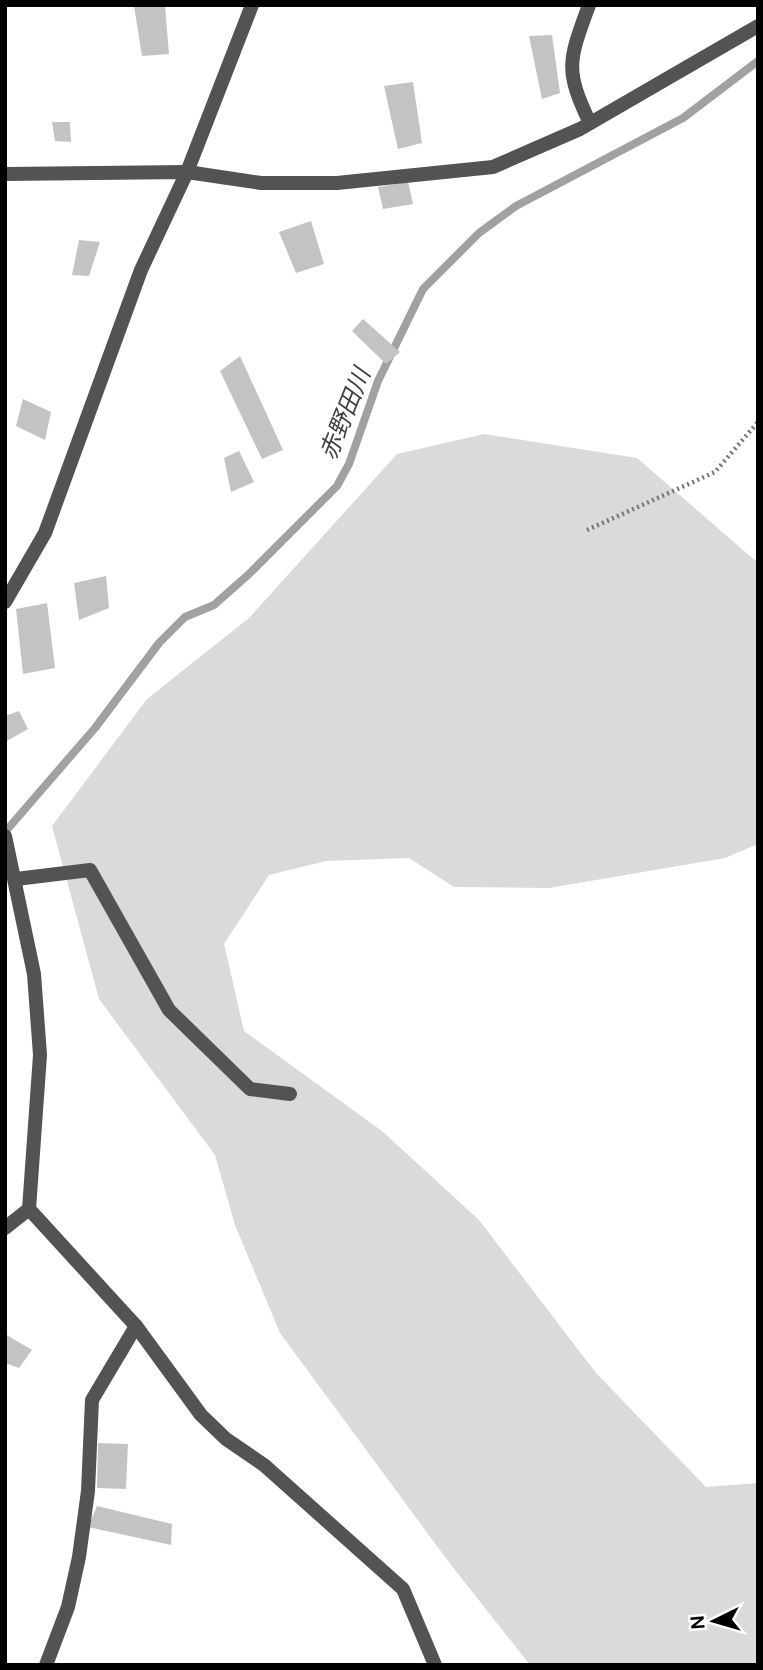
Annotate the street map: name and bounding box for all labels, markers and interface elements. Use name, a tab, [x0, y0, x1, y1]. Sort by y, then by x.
water label: 赤野田川	[312, 361, 378, 464]
north arrow	[679, 1586, 749, 1656]
text: N	[685, 1614, 711, 1630]

